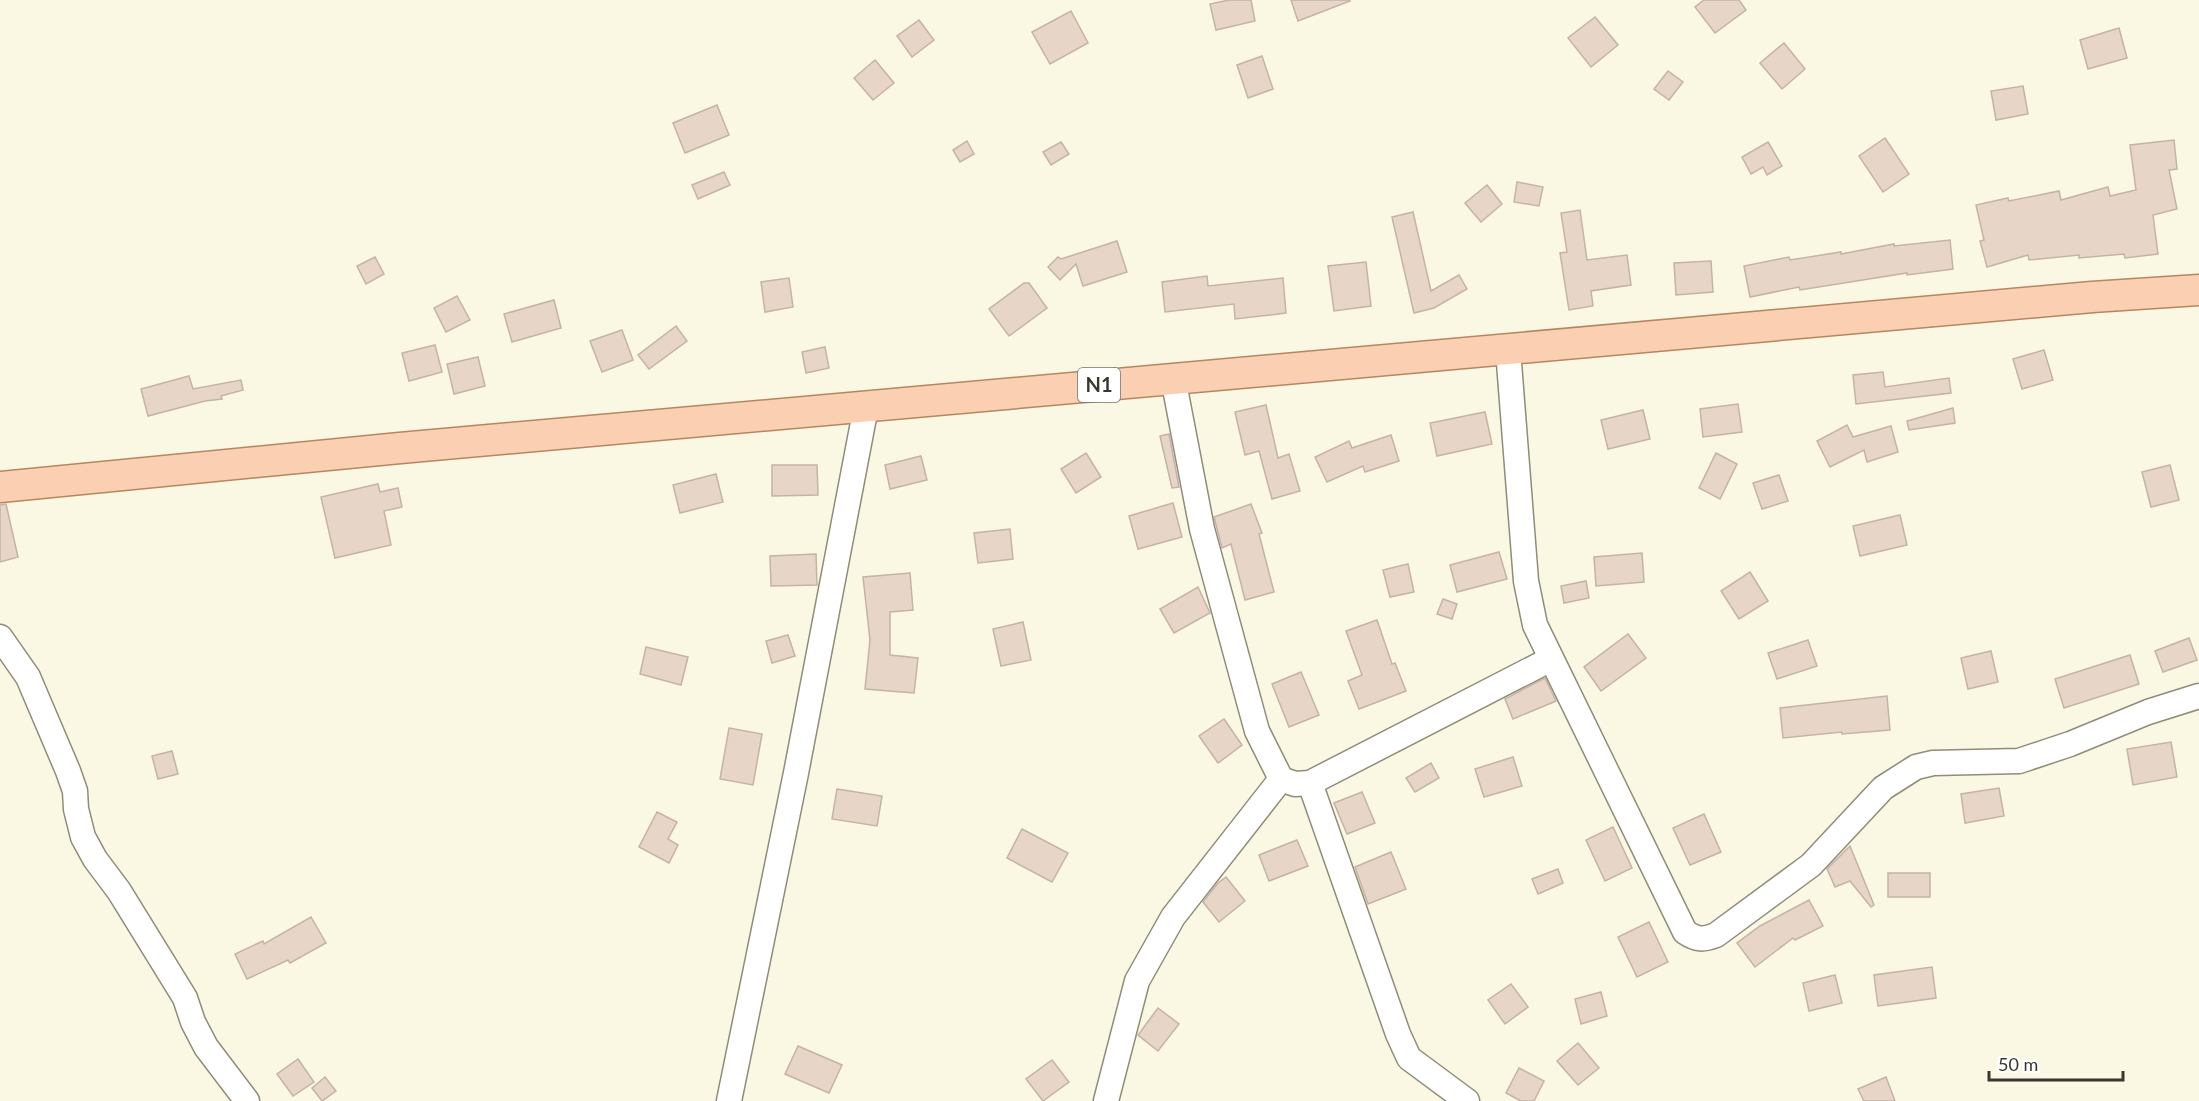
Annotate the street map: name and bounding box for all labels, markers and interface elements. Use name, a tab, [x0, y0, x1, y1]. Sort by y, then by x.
road number: N1	[1078, 368, 1120, 402]
scale bar	[1989, 1044, 2122, 1082]
text: 50 m	[1998, 1053, 2038, 1075]

